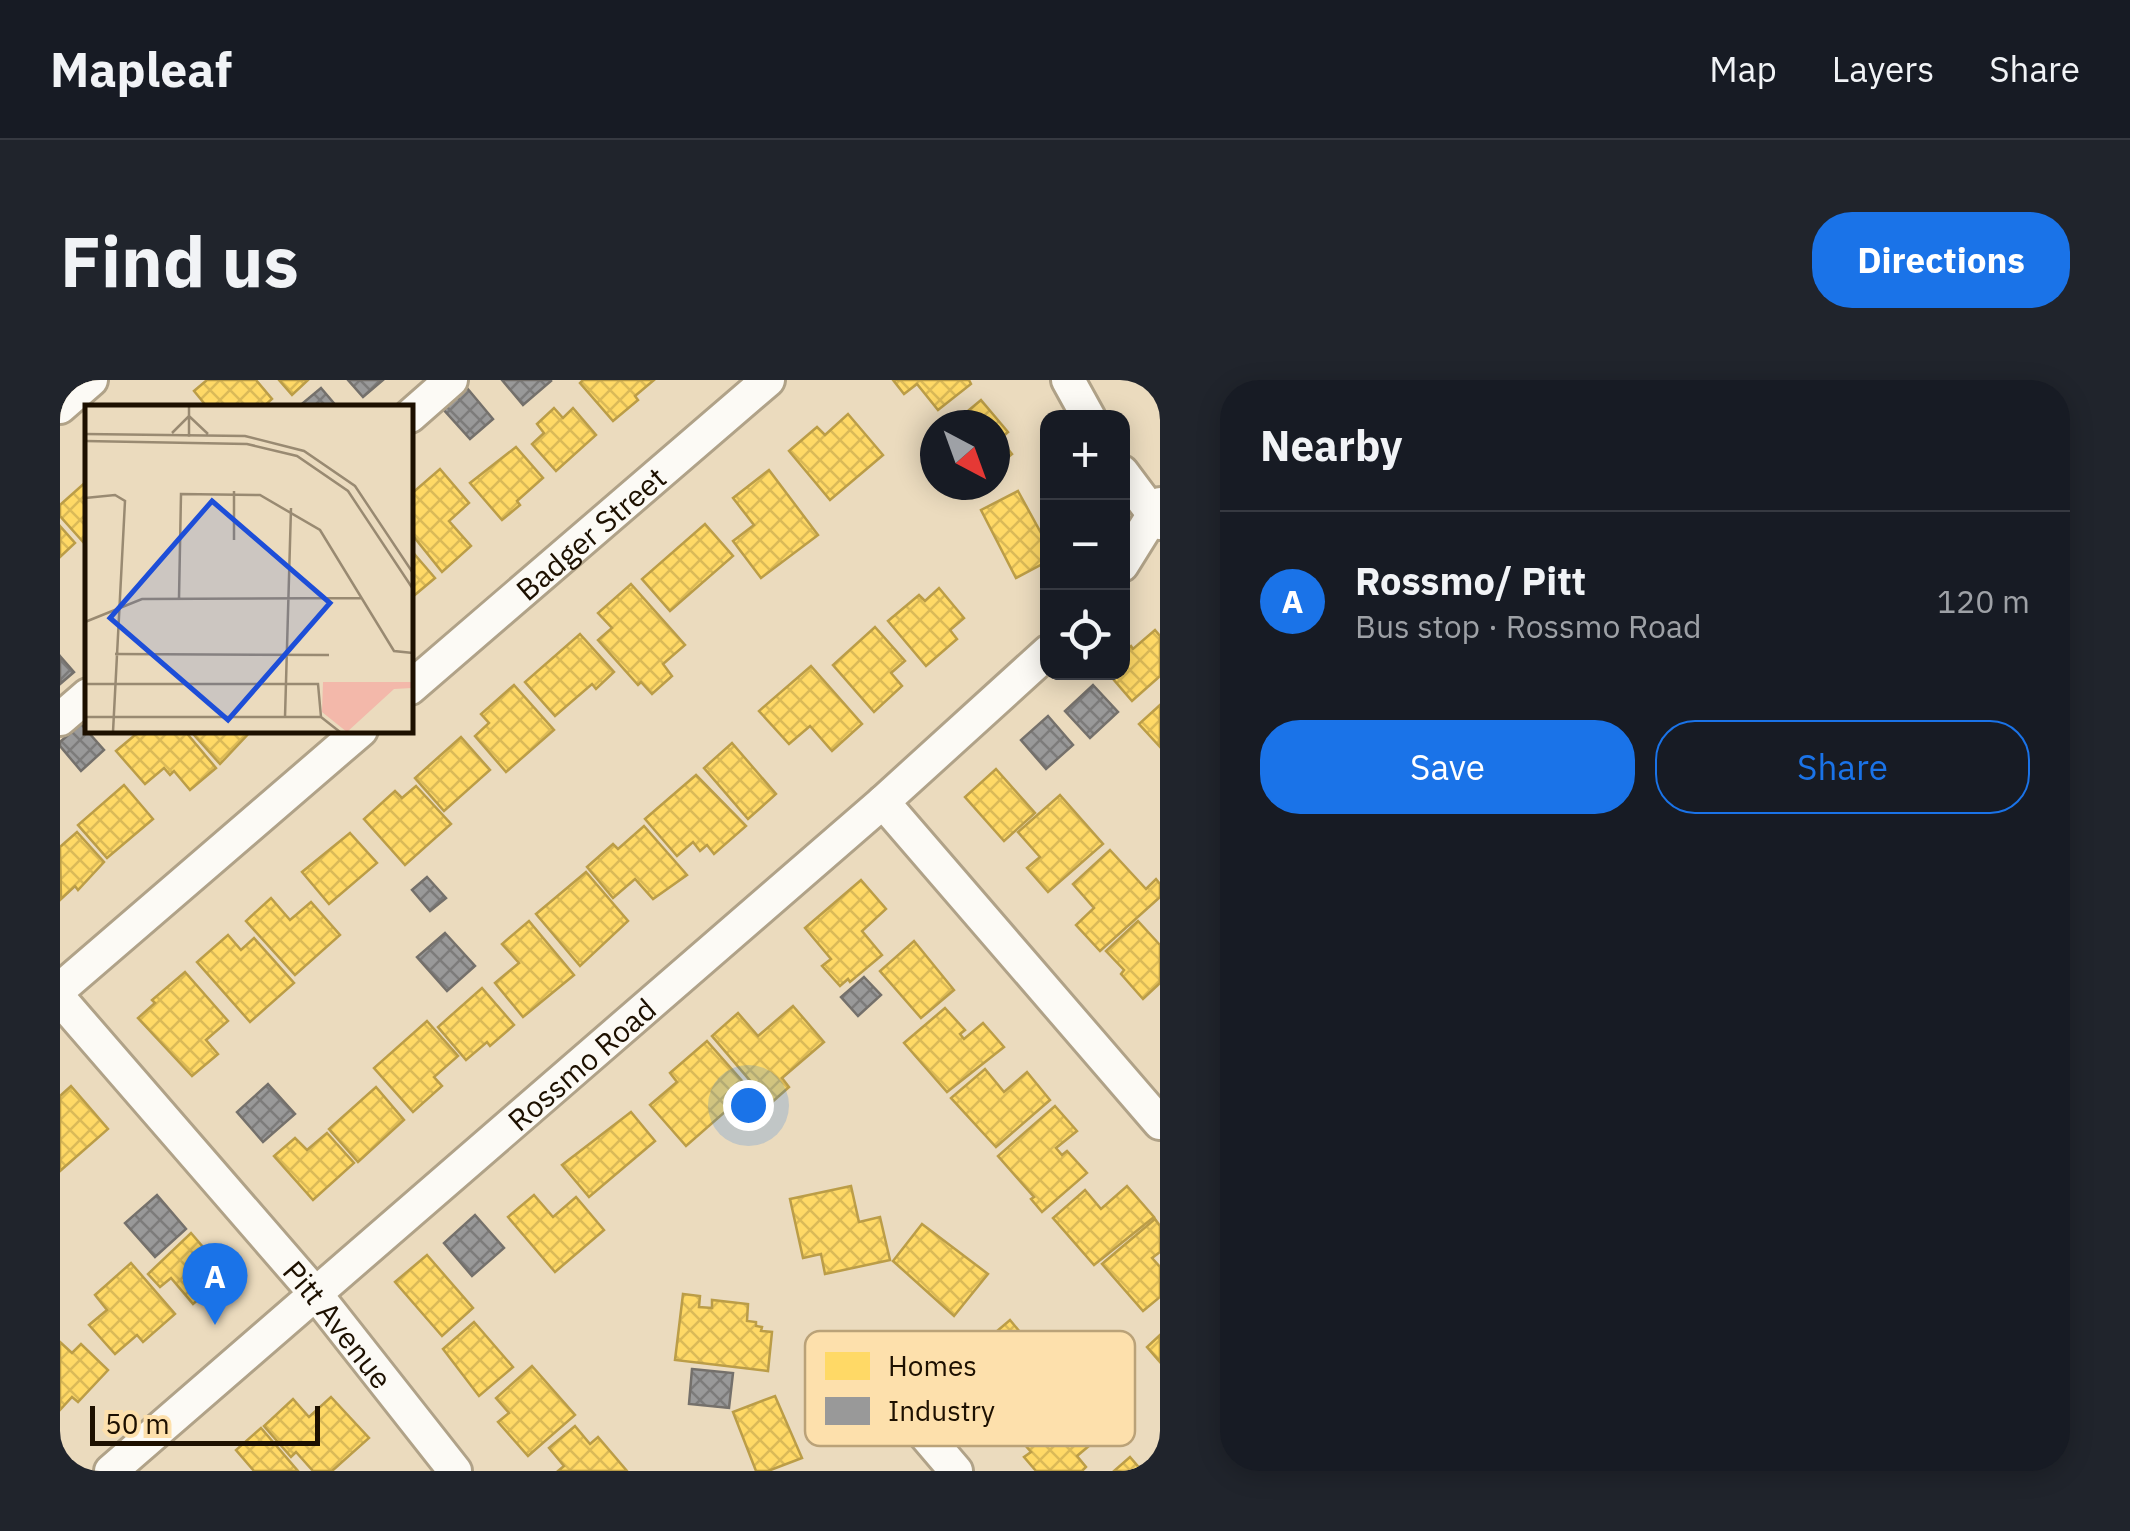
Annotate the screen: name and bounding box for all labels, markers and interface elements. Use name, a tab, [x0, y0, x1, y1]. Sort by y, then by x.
text: Mapleaf	[50, 38, 232, 100]
text: Map	[1709, 46, 1777, 92]
text: Layers	[1832, 46, 1934, 92]
text: Share	[1989, 46, 2080, 92]
button: Directions	[1812, 212, 2070, 308]
text: Find us	[60, 215, 299, 306]
inset map	[85, 405, 412, 732]
north arrow	[920, 410, 1010, 500]
map controls	[1040, 410, 1130, 680]
button: +	[1040, 410, 1130, 500]
text: Nearby	[1260, 418, 1402, 473]
street label: Badger Street	[507, 457, 673, 608]
button: −	[1040, 500, 1130, 590]
text: Rossmo/ Pitt	[1355, 556, 1586, 605]
text: A	[1282, 580, 1303, 622]
text: 120 m	[1937, 580, 2030, 622]
button: locate	[1040, 590, 1130, 680]
text: Bus stop · Rossmo Road	[1355, 605, 1702, 647]
button: Save	[1260, 720, 1635, 814]
button: Share	[1655, 720, 2030, 814]
street label: Rossmo Road	[499, 989, 663, 1139]
your location	[723, 1080, 774, 1131]
pin: A	[182, 1242, 248, 1325]
street label: Pitt Avenue	[275, 1252, 402, 1396]
legend	[805, 1331, 1135, 1446]
text: Homes	[888, 1347, 977, 1384]
text: Industry	[888, 1392, 995, 1429]
scale bar	[90, 1401, 320, 1446]
text: 50 m	[105, 1405, 170, 1442]

